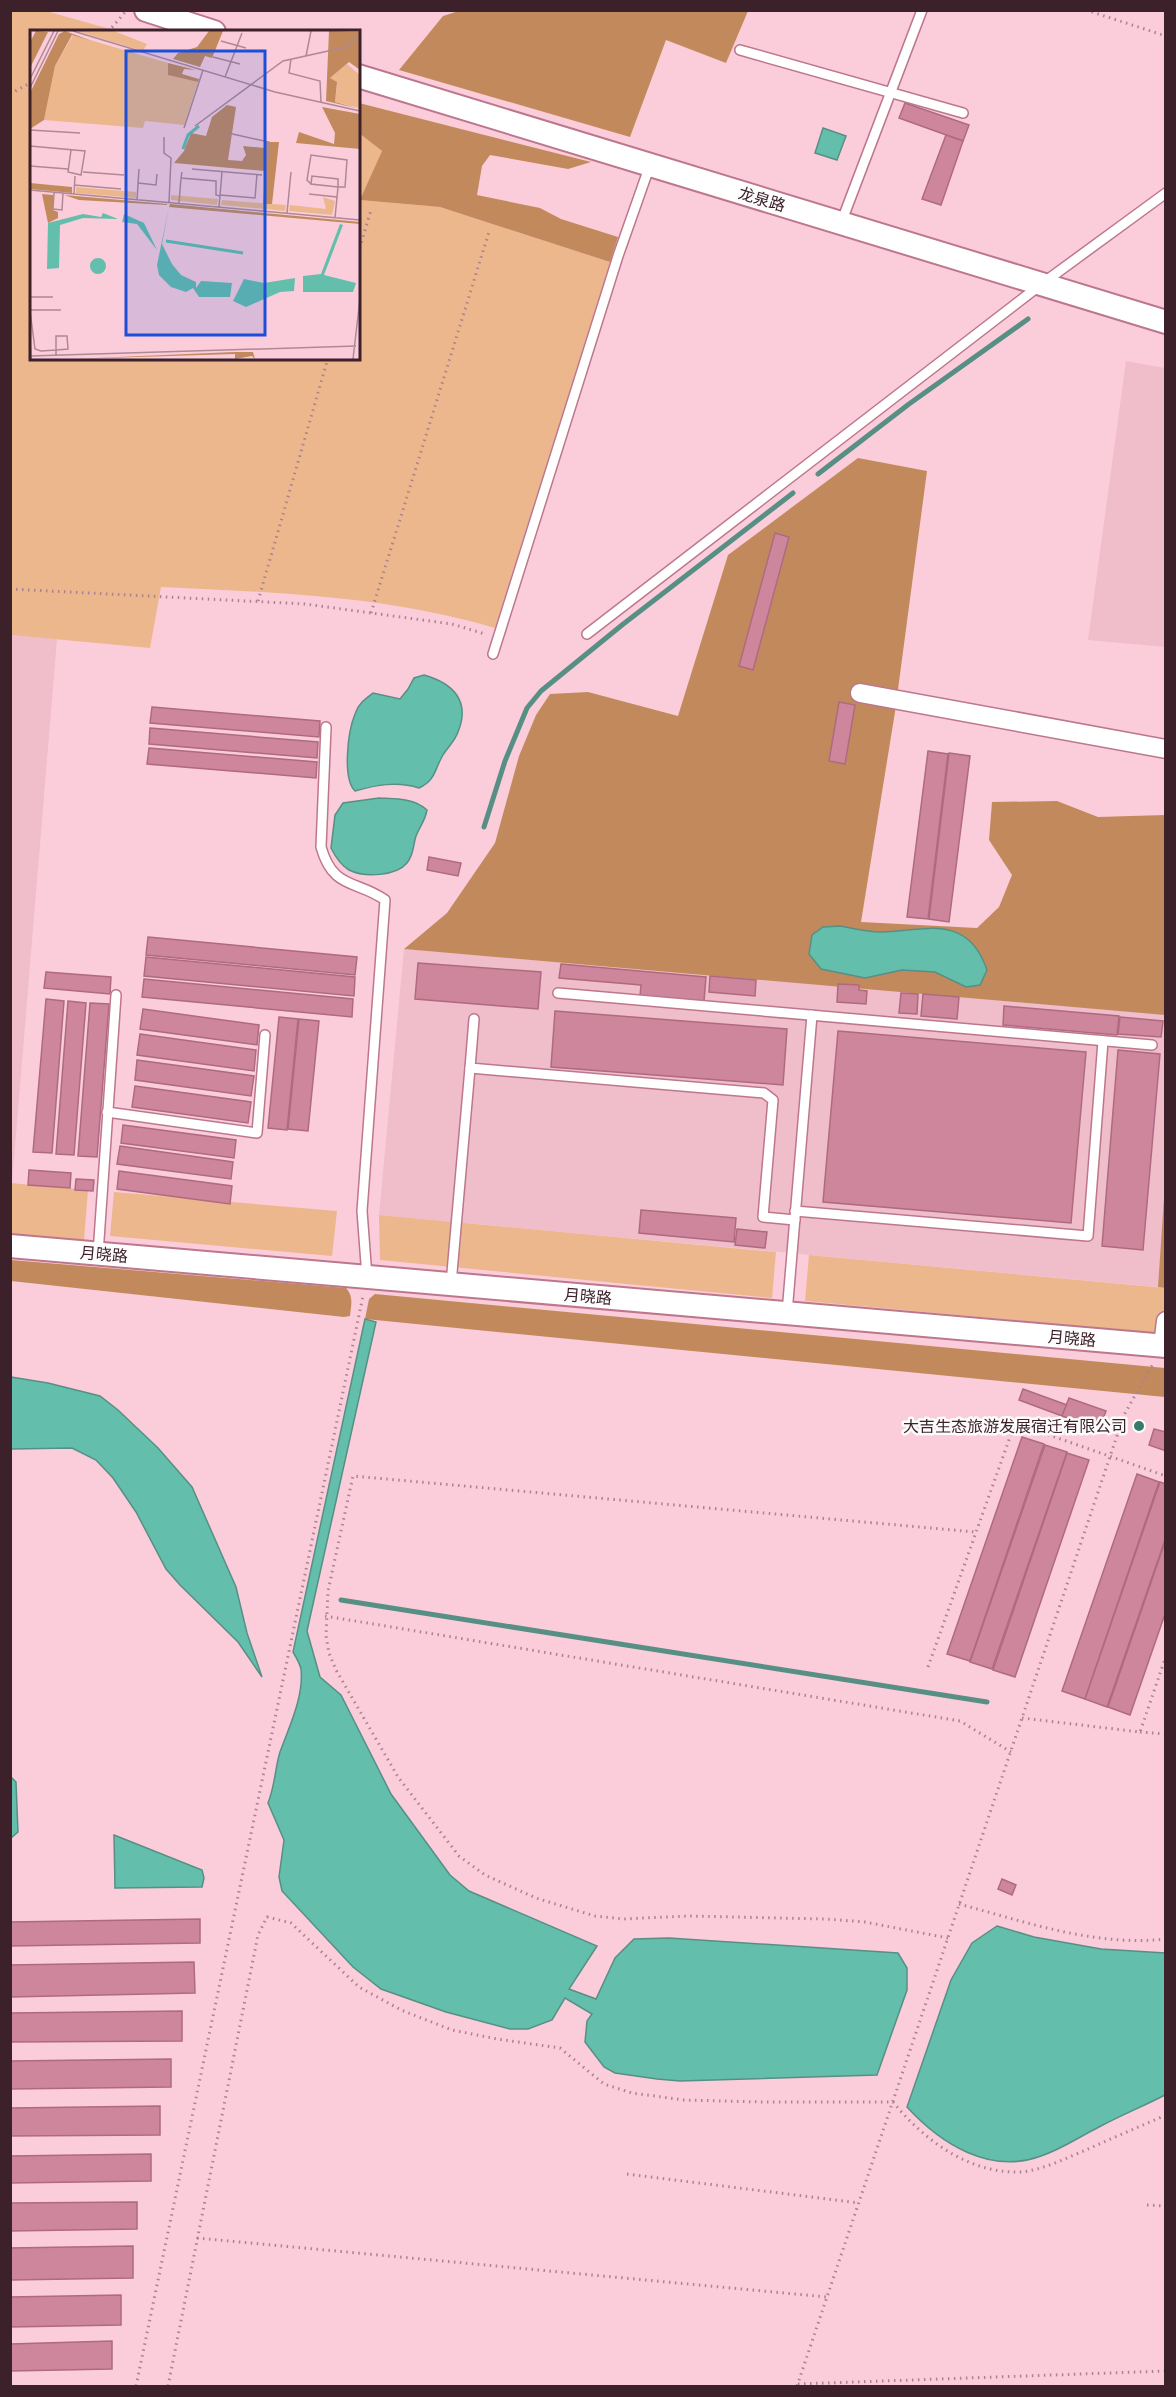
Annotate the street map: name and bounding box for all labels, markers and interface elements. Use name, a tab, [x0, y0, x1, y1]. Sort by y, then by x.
inset map	[30, 30, 360, 360]
street label: 龙泉路	[736, 182, 788, 216]
street label: 月晓路	[79, 1242, 129, 1266]
street label: 月晓路	[563, 1284, 613, 1308]
street label: 月晓路	[1047, 1326, 1097, 1350]
place label: 大吉生态旅游发展宿迁有限公司	[903, 1416, 1127, 1436]
marker: 大吉生态旅游发展宿迁有限公司	[1132, 1419, 1146, 1433]

